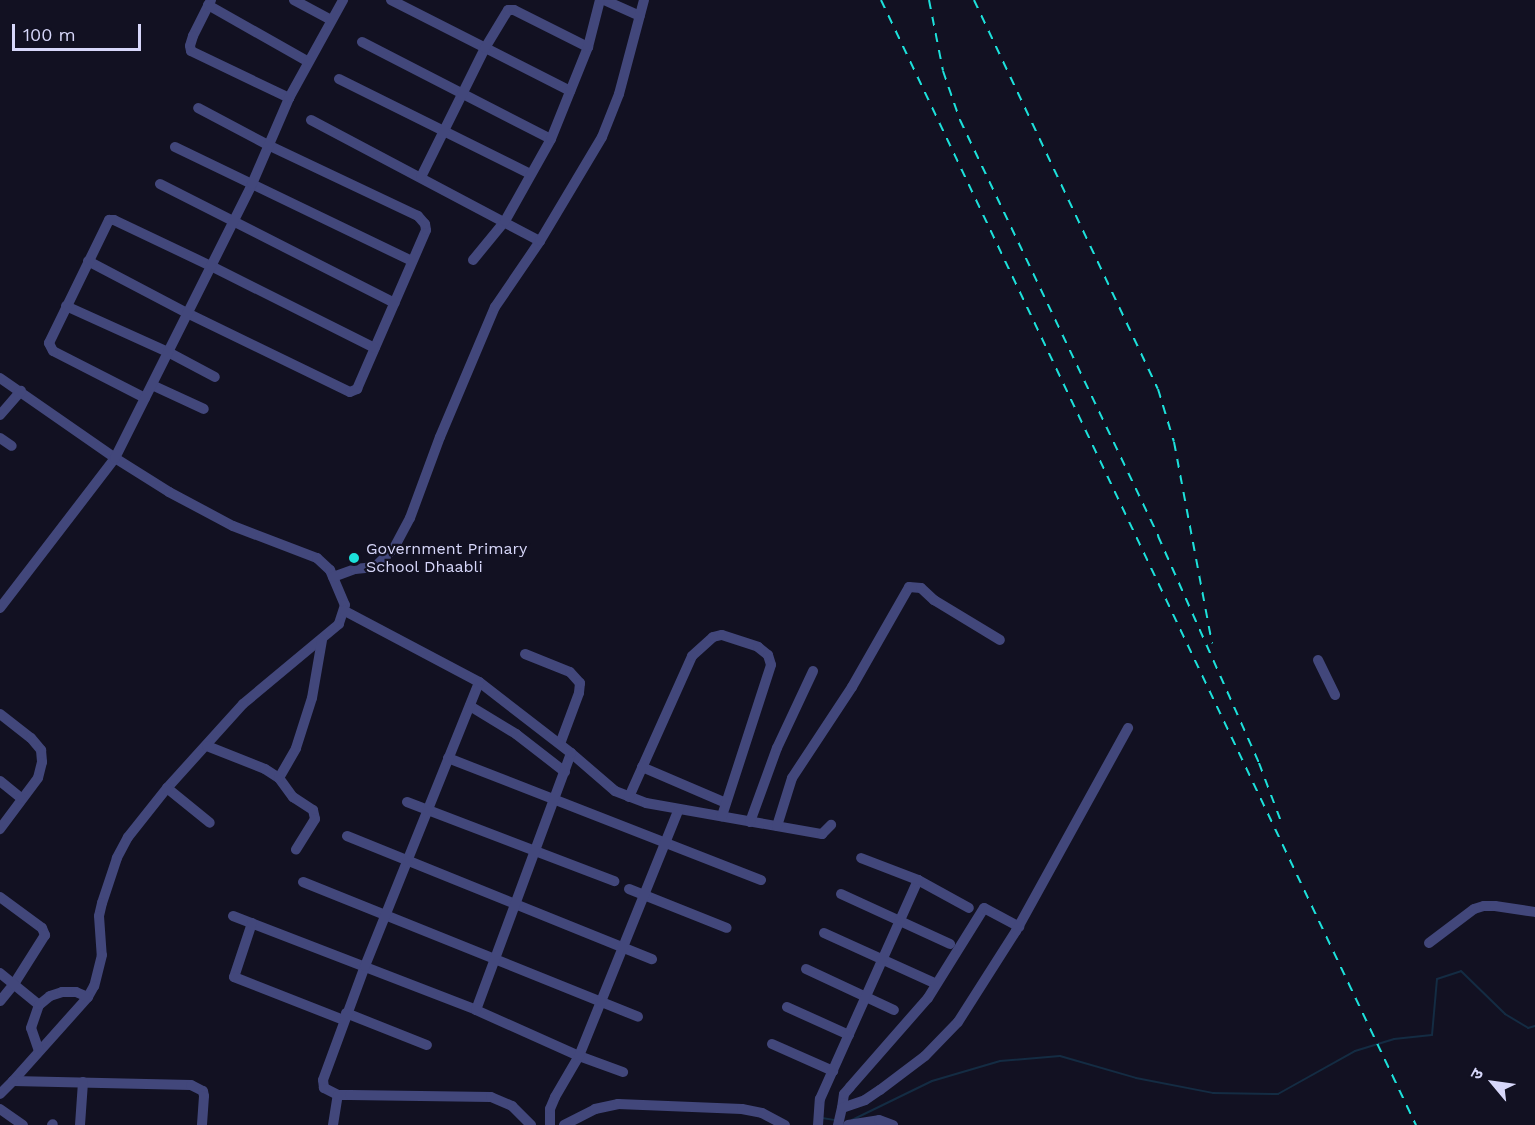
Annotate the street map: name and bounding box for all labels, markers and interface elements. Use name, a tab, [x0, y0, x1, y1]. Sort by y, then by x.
scale bar	[15, 12, 144, 50]
text: 100 m	[23, 24, 76, 45]
place label: Government Primary School Dhaabli	[366, 539, 527, 577]
marker: Government Primary School Dhaabli	[347, 551, 361, 565]
north arrow	[1463, 1053, 1523, 1113]
text: उ	[1466, 1065, 1487, 1083]

